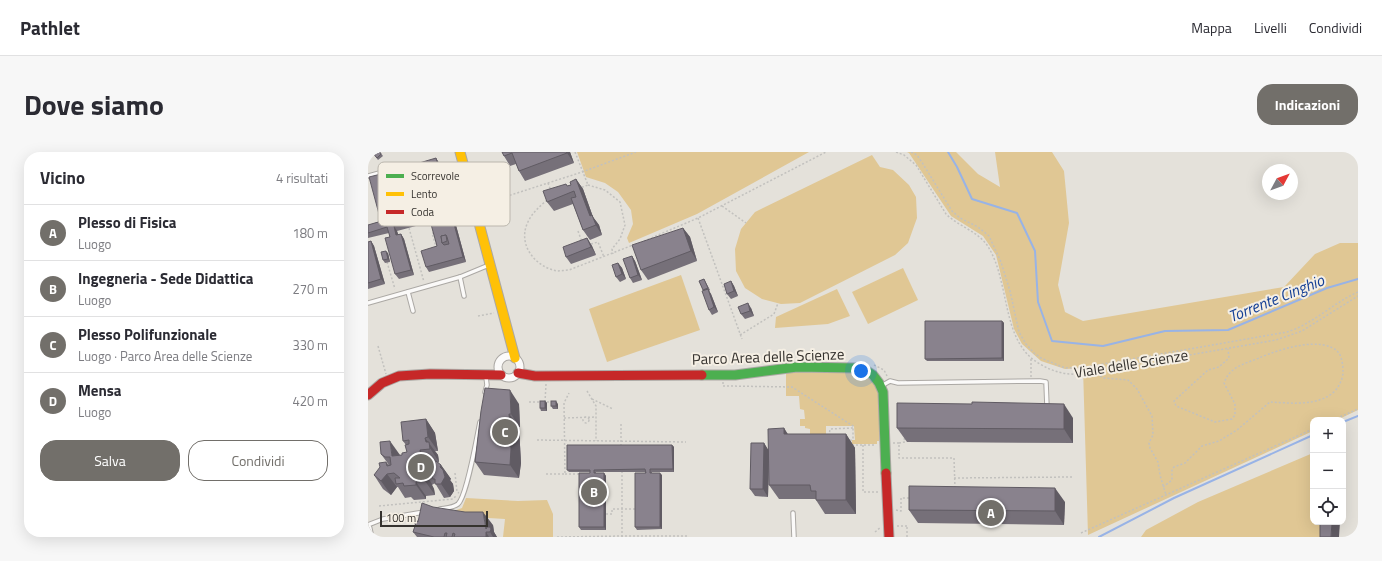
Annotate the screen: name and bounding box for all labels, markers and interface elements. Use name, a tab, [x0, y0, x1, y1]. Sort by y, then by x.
text: Pathlet	[20, 13, 80, 42]
text: Mappa	[1191, 17, 1232, 38]
text: Livelli	[1254, 17, 1287, 38]
text: Condividi	[1309, 17, 1362, 38]
text: Dove siamo	[24, 83, 164, 126]
button: Indicazioni	[1257, 84, 1358, 125]
legend	[378, 162, 510, 226]
north arrow	[1262, 164, 1298, 200]
text: Vicino	[40, 165, 85, 191]
text: 4 risultati	[276, 168, 328, 188]
text: Scorrevole	[411, 168, 460, 184]
text: Lento	[411, 186, 438, 202]
text: Coda	[411, 204, 435, 220]
text: Plesso di Fisica	[78, 211, 177, 234]
text: A	[49, 223, 57, 243]
text: 180 m	[292, 223, 328, 243]
text: Luogo	[78, 234, 111, 254]
text: Ingegneria - Sede Didattica	[78, 267, 254, 290]
water label: Torrente Cinghio	[1225, 267, 1328, 328]
text: B	[49, 279, 57, 299]
text: 270 m	[292, 279, 328, 299]
text: Luogo	[78, 290, 111, 310]
text: Plesso Polifunzionale	[78, 323, 217, 346]
text: C	[49, 335, 57, 355]
text: 330 m	[292, 335, 328, 355]
street label: Parco Area delle Scienze	[691, 342, 845, 371]
street label: Viale delle Scienze	[1072, 343, 1190, 384]
text: Luogo · Parco Area delle Scienze	[78, 346, 252, 366]
your location	[851, 361, 871, 381]
text: Mensa	[78, 379, 121, 402]
text: D	[49, 391, 57, 411]
text: 420 m	[292, 391, 328, 411]
text: Luogo	[78, 402, 111, 422]
pin: C	[492, 417, 518, 447]
map controls	[1310, 417, 1346, 525]
button: +	[1310, 417, 1346, 453]
button: Salva	[40, 440, 180, 481]
button: Condividi	[188, 440, 328, 481]
pin: D	[408, 452, 434, 482]
button: −	[1310, 453, 1346, 489]
pin: B	[581, 477, 607, 507]
button: locate	[1310, 489, 1346, 525]
pin: A	[978, 498, 1004, 528]
scale bar	[380, 509, 488, 528]
text: 100 m	[386, 510, 416, 526]

